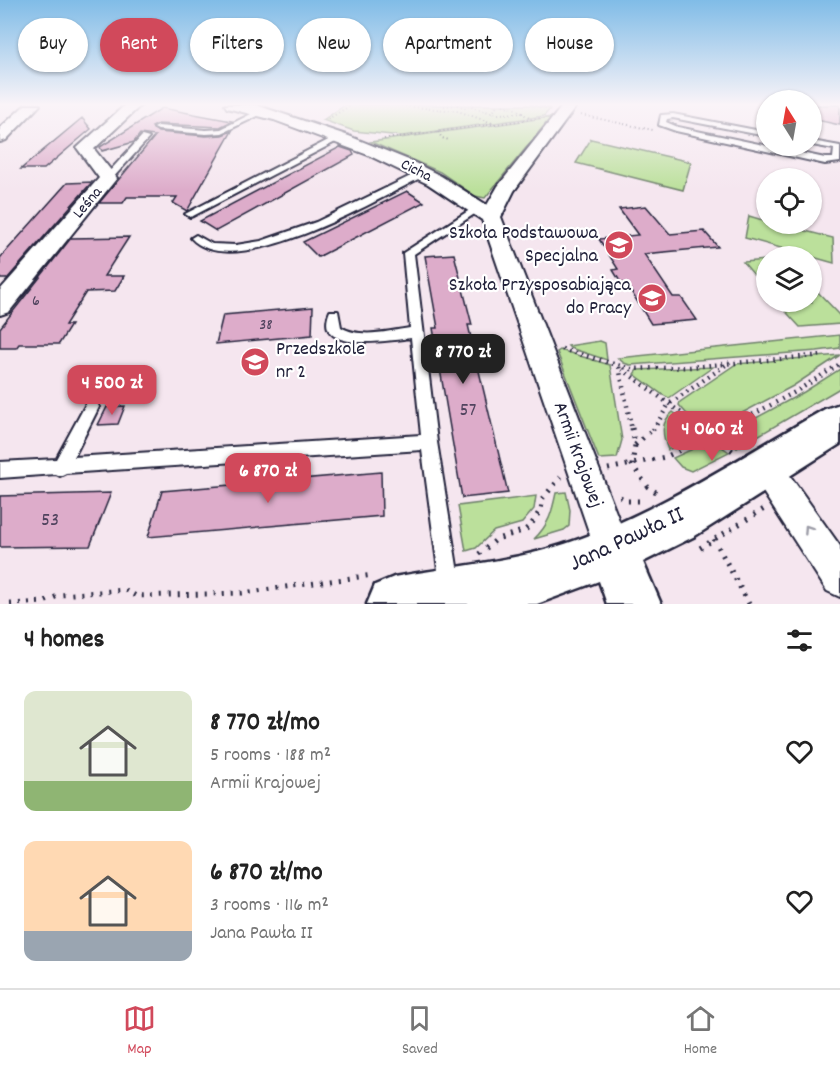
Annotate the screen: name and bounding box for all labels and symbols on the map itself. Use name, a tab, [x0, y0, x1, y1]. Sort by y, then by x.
north arrow	[756, 90, 822, 156]
street label: Cicha	[397, 154, 436, 189]
street label: Leśna	[68, 182, 108, 224]
place label: Szkoła Podstawowa Specjalna	[449, 220, 599, 271]
school or university icon: Szkoła Podstawowa Specjalna	[603, 229, 635, 261]
place label: Szkoła Przysposabiająca do Pracy	[449, 272, 632, 323]
school or university icon: Szkoła Przysposabiająca do Pracy	[636, 282, 668, 314]
house number: 6	[32, 290, 40, 313]
house number: 38	[259, 314, 273, 337]
pin: 8 770 zł	[401, 334, 525, 385]
place label: Przedszkole nr 2	[276, 336, 365, 387]
school or university icon: Przedszkole nr 2	[239, 346, 271, 378]
pin: 4 500 zł	[50, 365, 174, 416]
house number: 57	[460, 397, 476, 425]
street label: Armii Krajowej	[545, 398, 609, 512]
pin: 4 060 zł	[650, 411, 774, 462]
pin: 6 870 zł	[206, 453, 330, 504]
street label: Jana Pawła II	[564, 498, 690, 581]
house number: 53	[41, 507, 59, 535]
one-way arrow	[804, 525, 815, 536]

